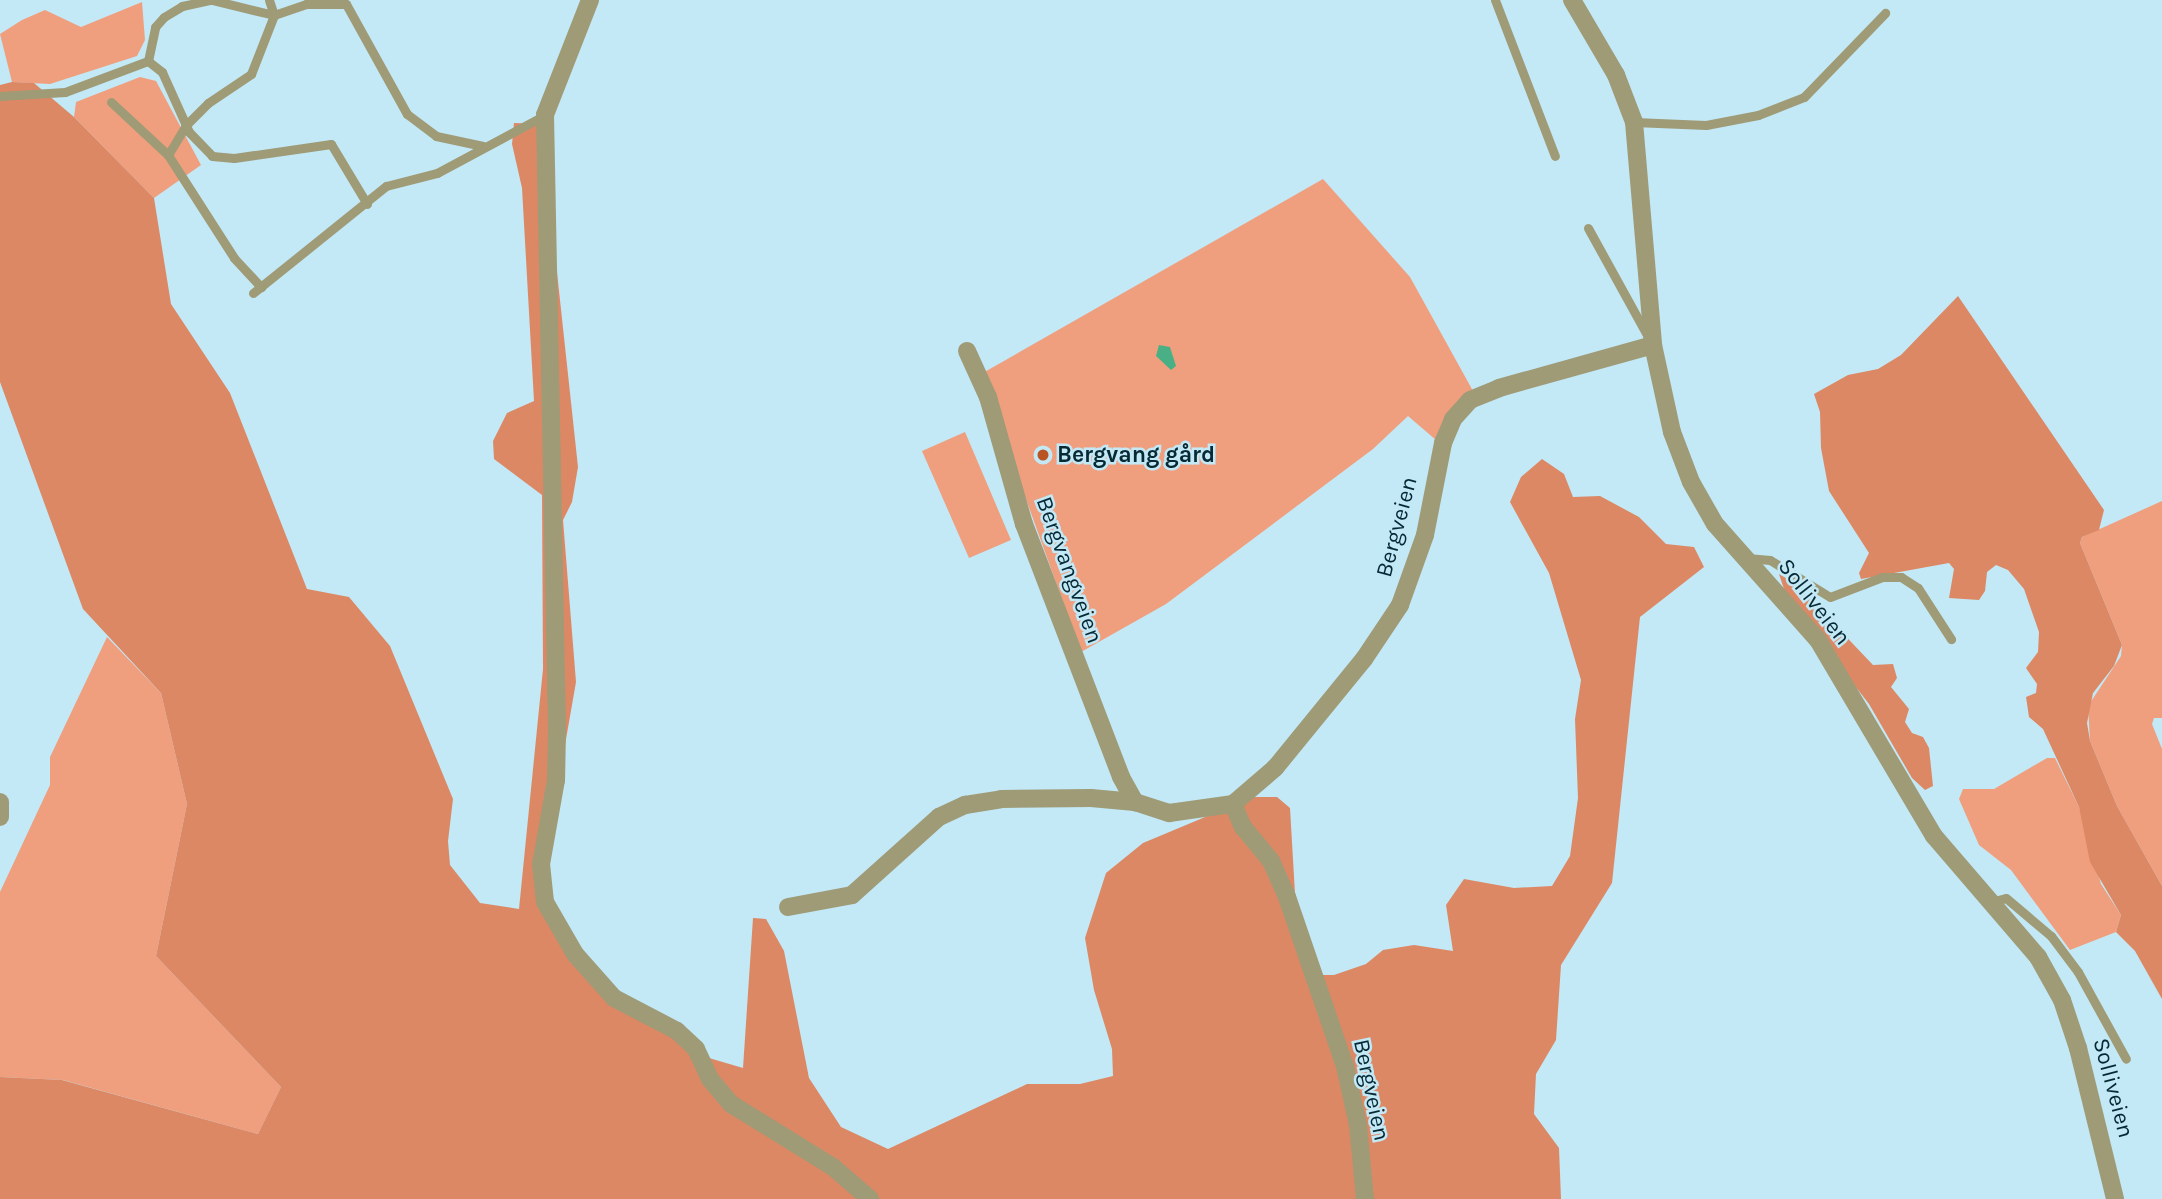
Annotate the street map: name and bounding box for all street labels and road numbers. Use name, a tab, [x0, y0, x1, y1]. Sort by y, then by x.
street label: Bergveien	[1370, 474, 1424, 580]
street label: Bergvangveien	[1030, 493, 1108, 647]
street label: Solliveien	[1772, 553, 1856, 651]
street label: Solliveien	[2086, 1035, 2140, 1141]
street label: Bergveien	[1347, 1037, 1395, 1143]

